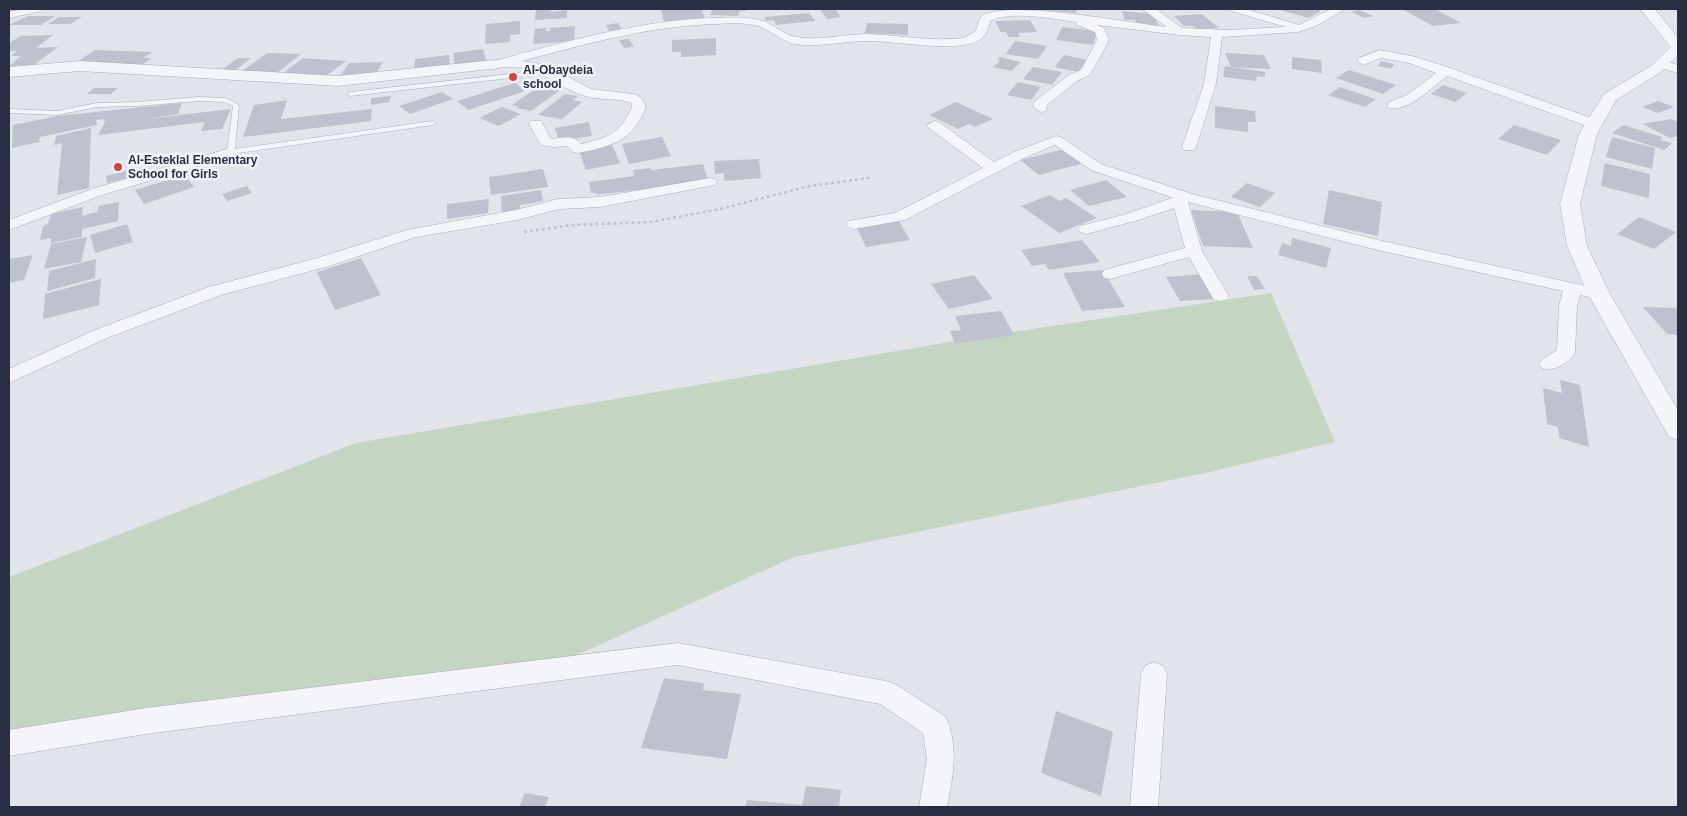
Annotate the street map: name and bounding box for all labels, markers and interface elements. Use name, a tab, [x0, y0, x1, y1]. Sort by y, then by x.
place label: Al-Obaydeia school	[523, 63, 593, 91]
marker: Al-Obaydeia school	[507, 71, 519, 83]
place label: Al-Esteklal Elementary School for Girls	[128, 153, 258, 181]
marker: Al-Esteklal Elementary School for Girls	[112, 161, 124, 173]

